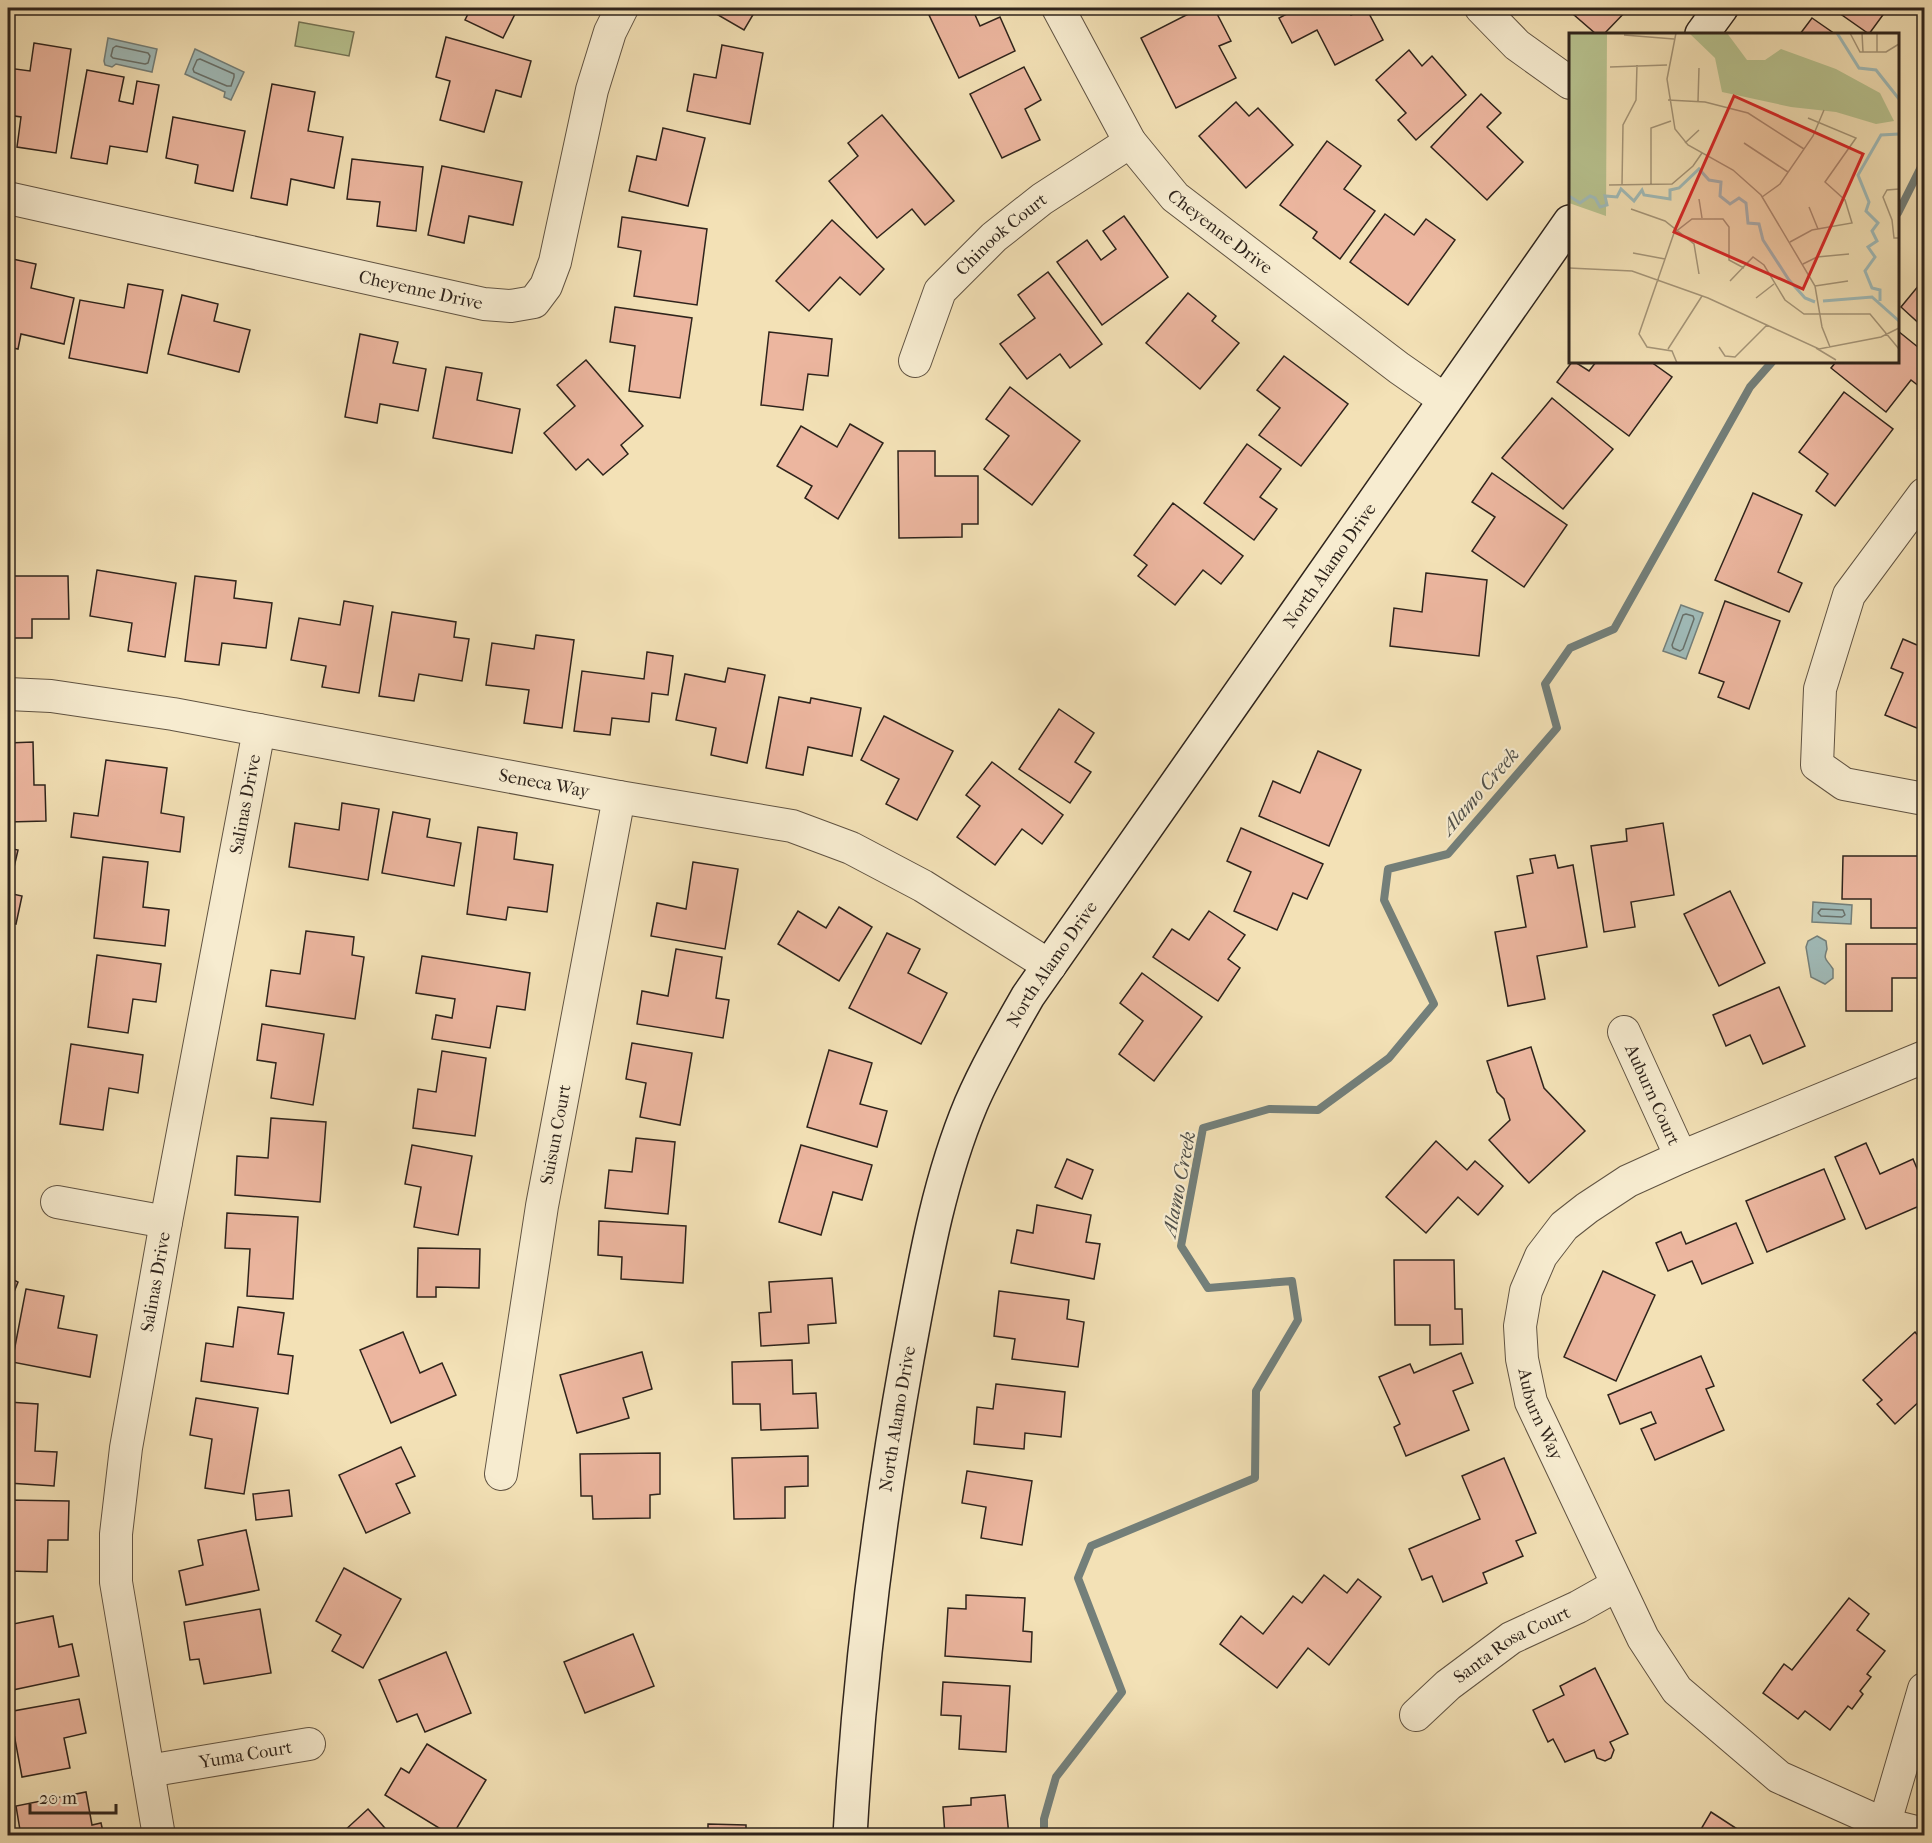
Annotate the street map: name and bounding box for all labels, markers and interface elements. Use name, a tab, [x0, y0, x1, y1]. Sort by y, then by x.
inset map	[1569, 33, 1899, 363]
street label: Cheyenne Drive	[1163, 185, 1277, 278]
street label: Chinook Court	[951, 188, 1051, 280]
street label: Cheyenne Drive	[357, 266, 485, 314]
street label: North Alamo Drive	[1279, 499, 1380, 632]
water label: Alamo Creek	[1434, 743, 1524, 841]
street label: Salinas Drive	[225, 752, 265, 856]
street label: Seneca Way	[497, 764, 593, 802]
street label: North Alamo Drive	[1002, 897, 1102, 1031]
street label: Auburn Court	[1620, 1040, 1685, 1149]
street label: Suisun Court	[536, 1082, 575, 1186]
water label: Alamo Creek	[1157, 1129, 1201, 1242]
street label: Salinas Drive	[136, 1230, 175, 1333]
street label: North Alamo Drive	[875, 1344, 920, 1493]
street label: Auburn Way	[1514, 1365, 1568, 1465]
street label: Santa Rosa Court	[1449, 1601, 1574, 1688]
street label: Yuma Court	[197, 1736, 294, 1773]
scale bar	[30, 1777, 116, 1815]
text: 20 m	[39, 1788, 77, 1809]

